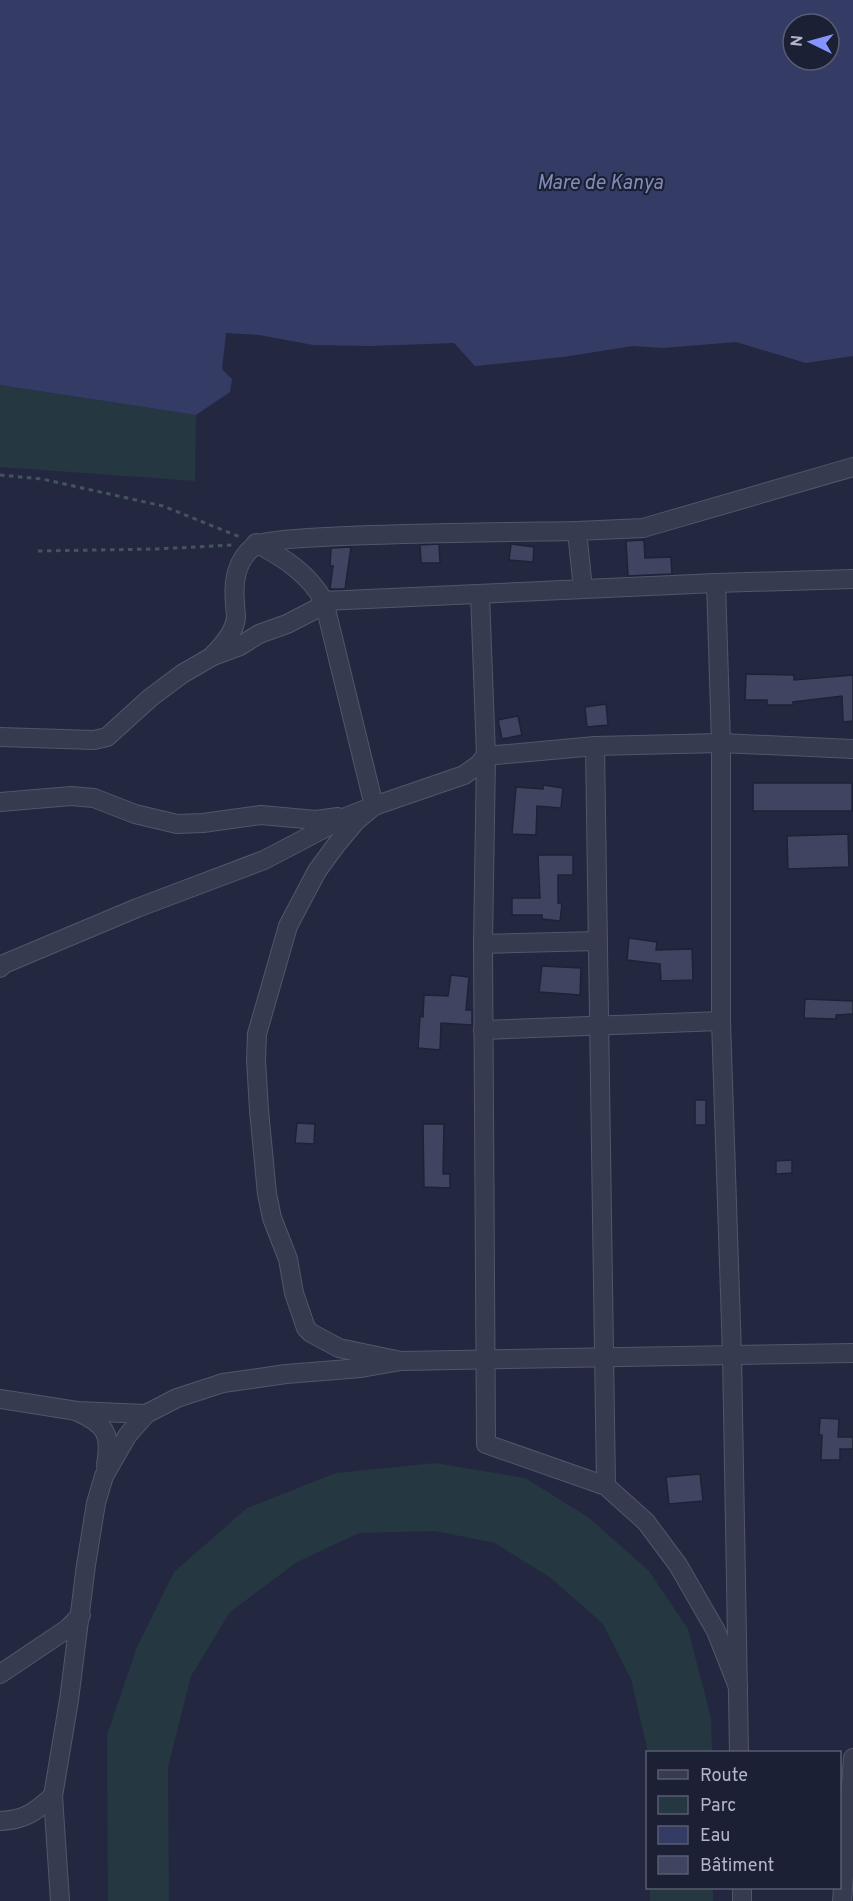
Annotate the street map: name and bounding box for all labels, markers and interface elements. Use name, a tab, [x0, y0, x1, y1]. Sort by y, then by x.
north arrow	[781, 12, 841, 72]
text: N	[788, 34, 809, 47]
water label: Mare de Kanya	[537, 171, 664, 197]
legend	[646, 1751, 841, 1889]
text: Route	[700, 1765, 748, 1788]
text: Parc	[700, 1795, 736, 1818]
text: Eau	[700, 1825, 730, 1848]
text: Bâtiment	[700, 1855, 774, 1878]

